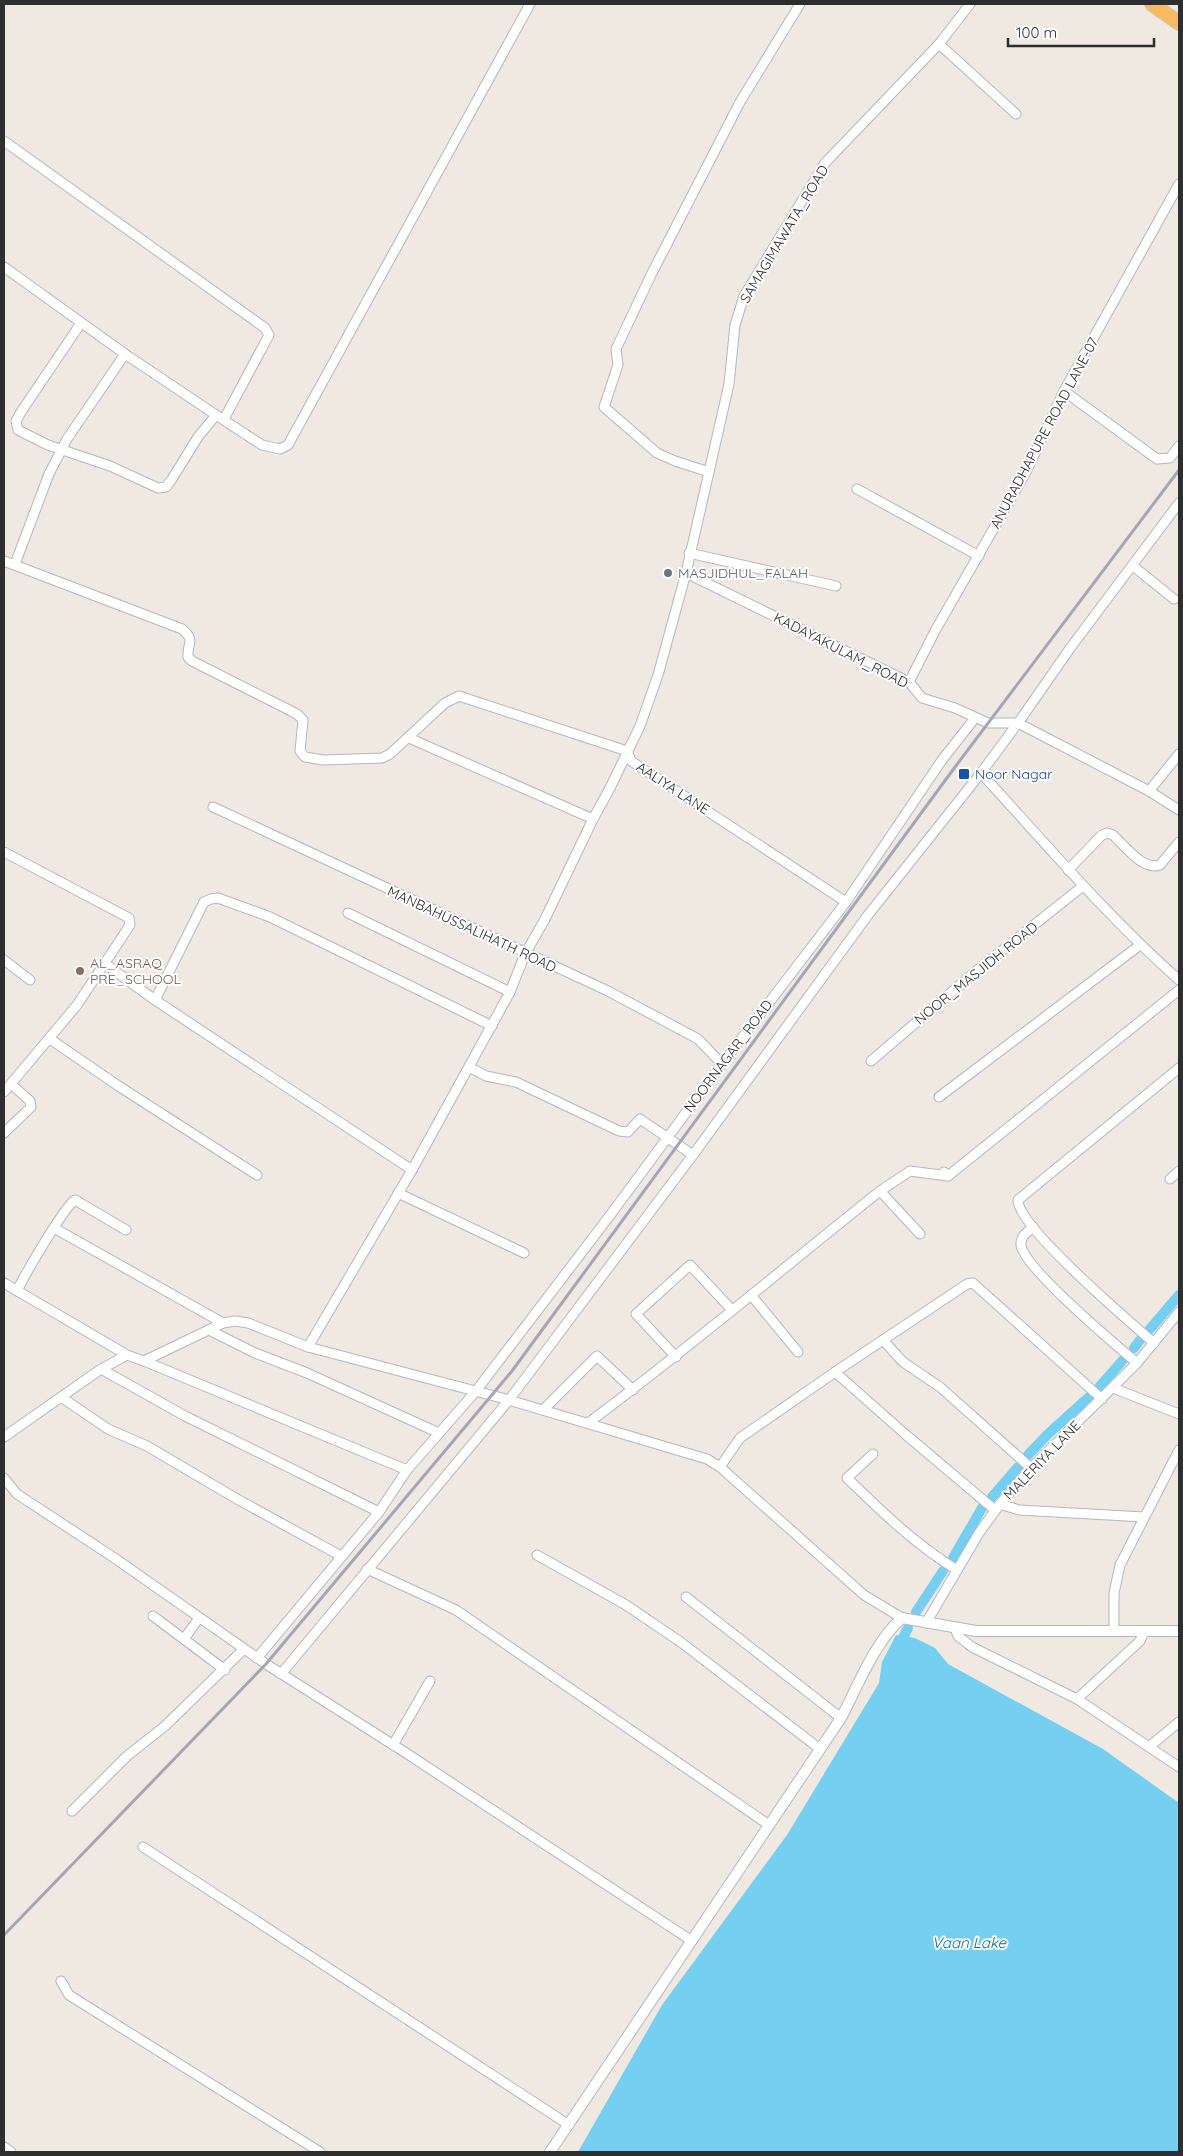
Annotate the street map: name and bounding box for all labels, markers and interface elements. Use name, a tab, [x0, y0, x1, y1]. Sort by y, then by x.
scale bar	[1008, 15, 1154, 47]
text: 100 m	[1016, 23, 1057, 42]
street label: SAMAGIMAWATA_ROAD	[736, 162, 832, 306]
street label: ANURADHAPURE ROAD LANE-07	[986, 334, 1102, 532]
place label: MASJIDHUL_FALAH	[678, 564, 808, 582]
marker: MASJIDHUL_FALAH	[662, 567, 674, 579]
street label: KADAYAKULAM_ROAD	[771, 608, 911, 692]
street label: AALIYA LANE	[633, 758, 713, 818]
place label: Noor Nagar	[975, 765, 1053, 783]
marker: Noor Nagar	[957, 767, 971, 781]
street label: MANBAHUSSALIHATH ROAD	[385, 882, 559, 976]
street label: NOOR_MASJIDH ROAD	[911, 918, 1041, 1028]
place label: AL_ASRAQ PRE_SCHOOL	[90, 954, 182, 988]
marker: AL_ASRAQ PRE_SCHOOL	[74, 965, 86, 977]
street label: NOORNAGAR_ROAD	[680, 996, 776, 1116]
street label: MALERIYA LANE	[1000, 1416, 1085, 1504]
water label: Vaan Lake	[932, 1933, 1007, 1952]

